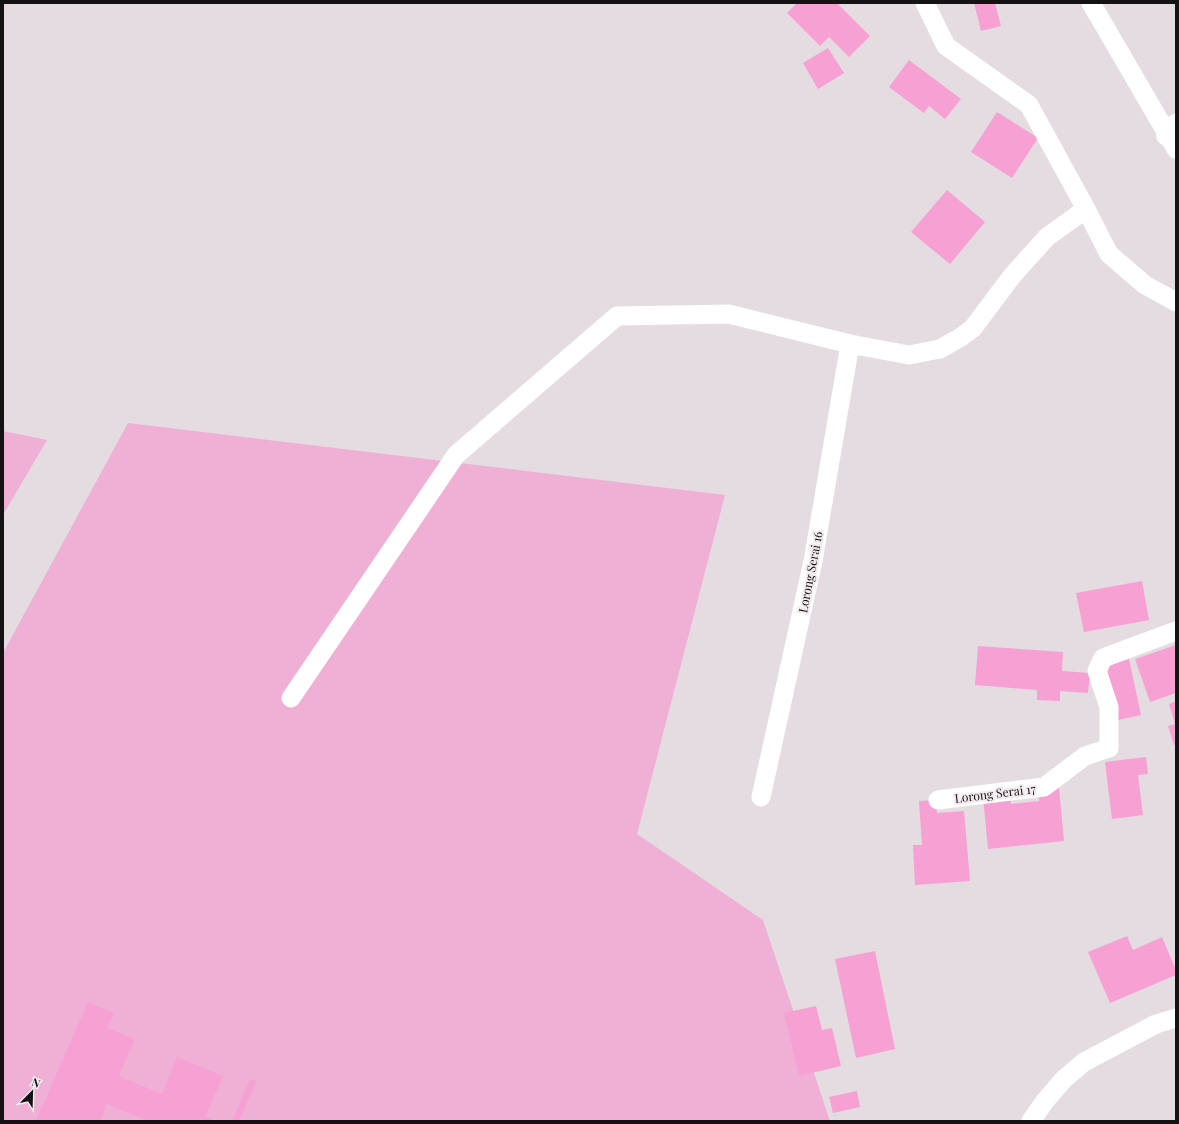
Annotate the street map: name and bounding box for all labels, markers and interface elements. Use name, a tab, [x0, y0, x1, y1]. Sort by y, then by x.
street label: Lorong Serai 16	[794, 530, 826, 614]
street label: Lorong Serai 17	[954, 780, 1036, 806]
north arrow	[12, 1072, 52, 1112]
text: N	[30, 1074, 43, 1091]

